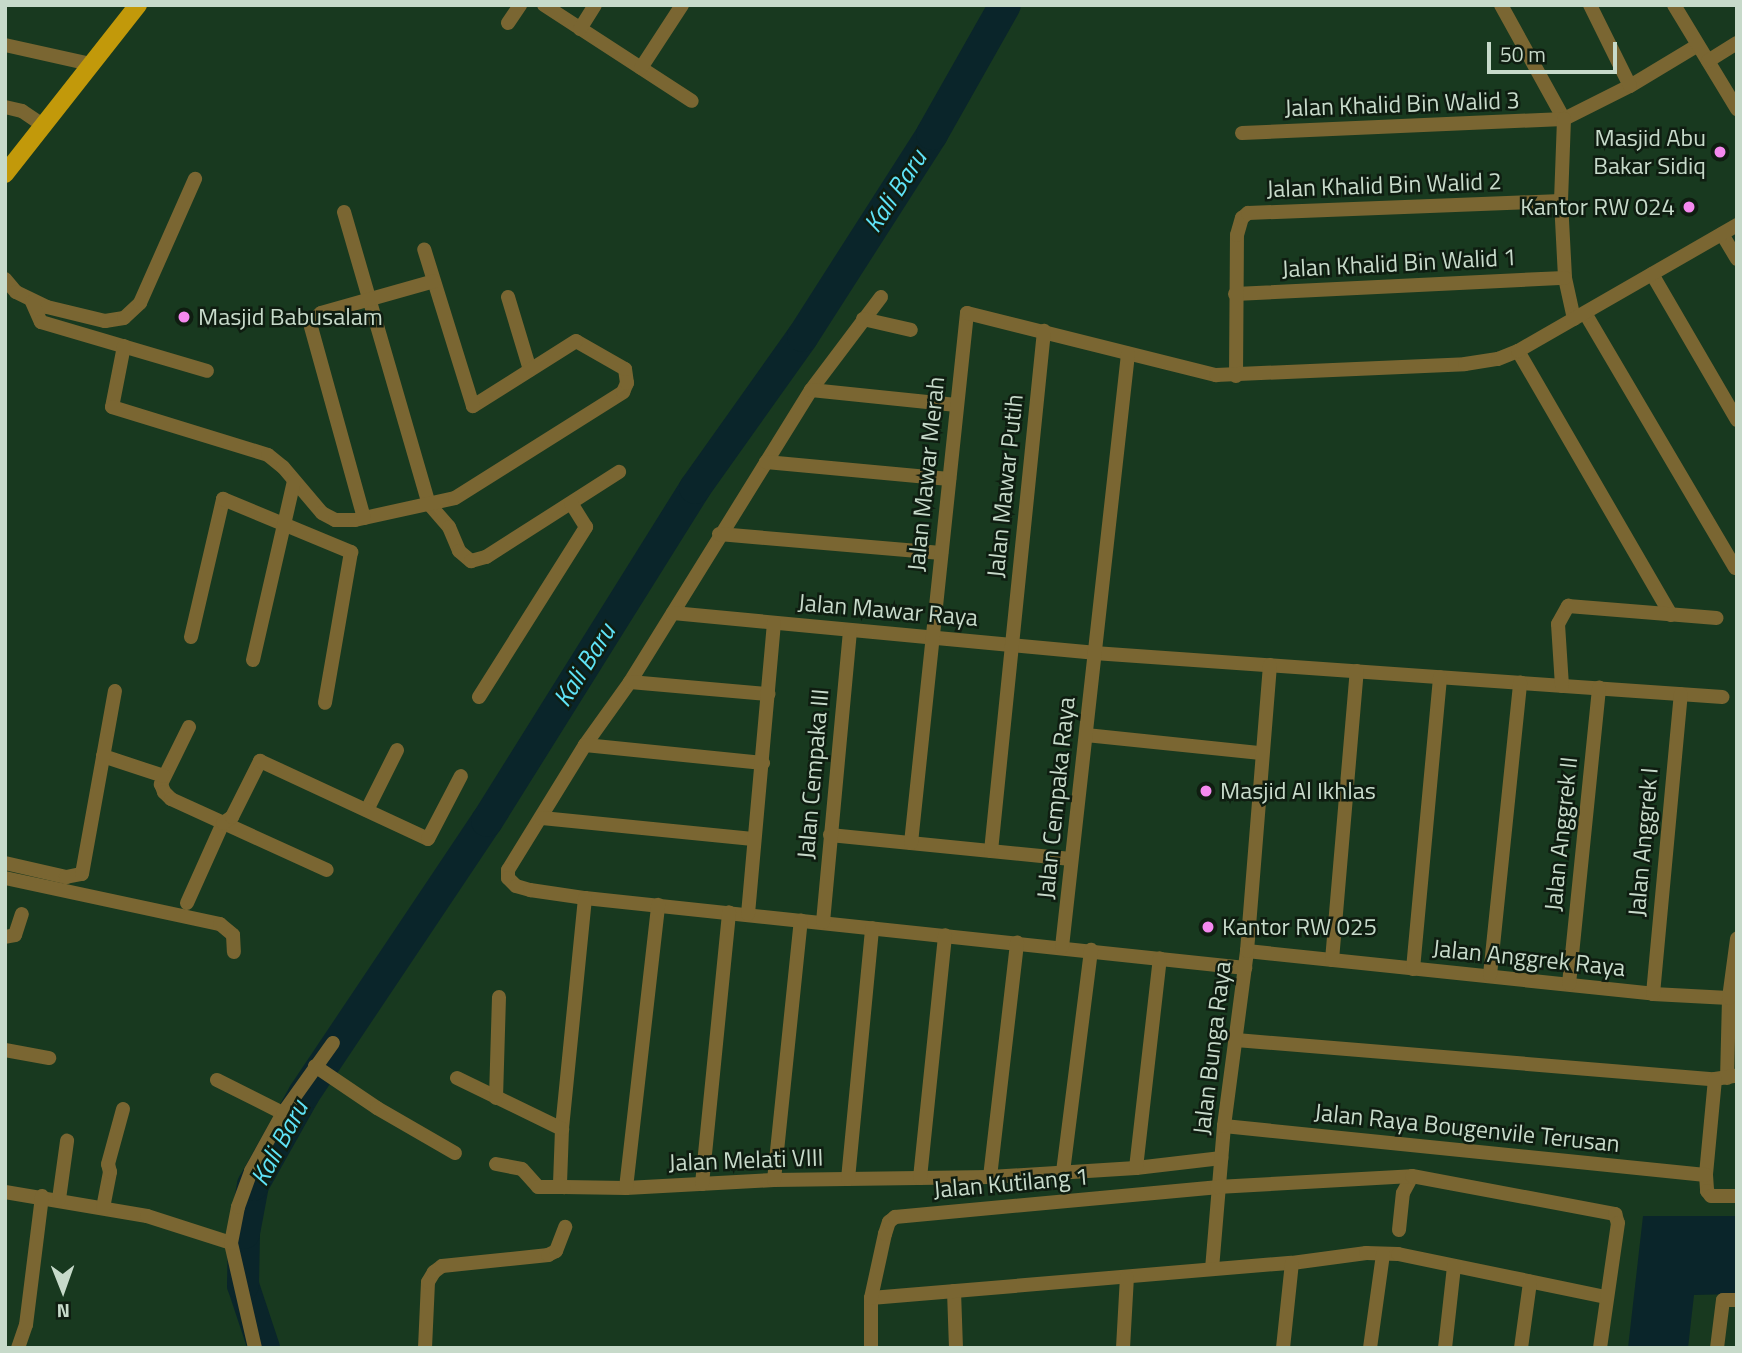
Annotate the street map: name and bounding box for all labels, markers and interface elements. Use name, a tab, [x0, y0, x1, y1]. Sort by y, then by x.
scale bar	[1490, 28, 1620, 72]
text: 50 m	[1500, 38, 1546, 70]
street label: Jalan Khalid Bin Walid 3	[1284, 86, 1520, 122]
place label: Masjid Abu Bakar Sidiq	[1593, 124, 1706, 180]
water label: Kali Baru	[857, 144, 933, 238]
marker: Masjid Abu Bakar Sidiq	[1712, 144, 1728, 160]
street label: Jalan Khalid Bin Walid 2	[1266, 167, 1502, 203]
place label: Kantor RW 024	[1520, 193, 1675, 221]
marker: Kantor RW 024	[1681, 199, 1697, 215]
street label: Jalan Khalid Bin Walid 1	[1281, 242, 1517, 284]
place label: Masjid Babusalam	[198, 303, 383, 331]
marker: Masjid Babusalam	[176, 309, 192, 325]
street label: Jalan Mawar Merah	[901, 375, 951, 573]
street label: Jalan Mawar Putih	[981, 393, 1029, 579]
street label: Jalan Mawar Raya	[797, 588, 979, 632]
water label: Kali Baru	[546, 618, 622, 712]
street label: Jalan Cempaka III	[791, 688, 835, 860]
street label: Jalan Cempaka Raya	[1031, 695, 1081, 901]
street label: Jalan Anggrek II	[1539, 755, 1583, 913]
street label: Jalan Anggrek I	[1622, 766, 1664, 918]
place label: Masjid Al Ikhlas	[1220, 777, 1376, 805]
marker: Masjid Al Ikhlas	[1198, 783, 1214, 799]
place label: Kantor RW 025	[1222, 913, 1377, 941]
marker: Kantor RW 025	[1200, 919, 1216, 935]
street label: Jalan Anggrek Raya	[1431, 934, 1627, 982]
street label: Jalan Bunga Raya	[1187, 959, 1237, 1137]
water label: Kali Baru	[244, 1095, 314, 1191]
street label: Jalan Raya Bougenvile Terusan	[1313, 1098, 1621, 1158]
street label: Jalan Melati VIII	[668, 1143, 824, 1177]
street label: Jalan Kutilang 1	[932, 1162, 1090, 1204]
north arrow	[28, 1255, 98, 1325]
text: N	[57, 1297, 70, 1326]

